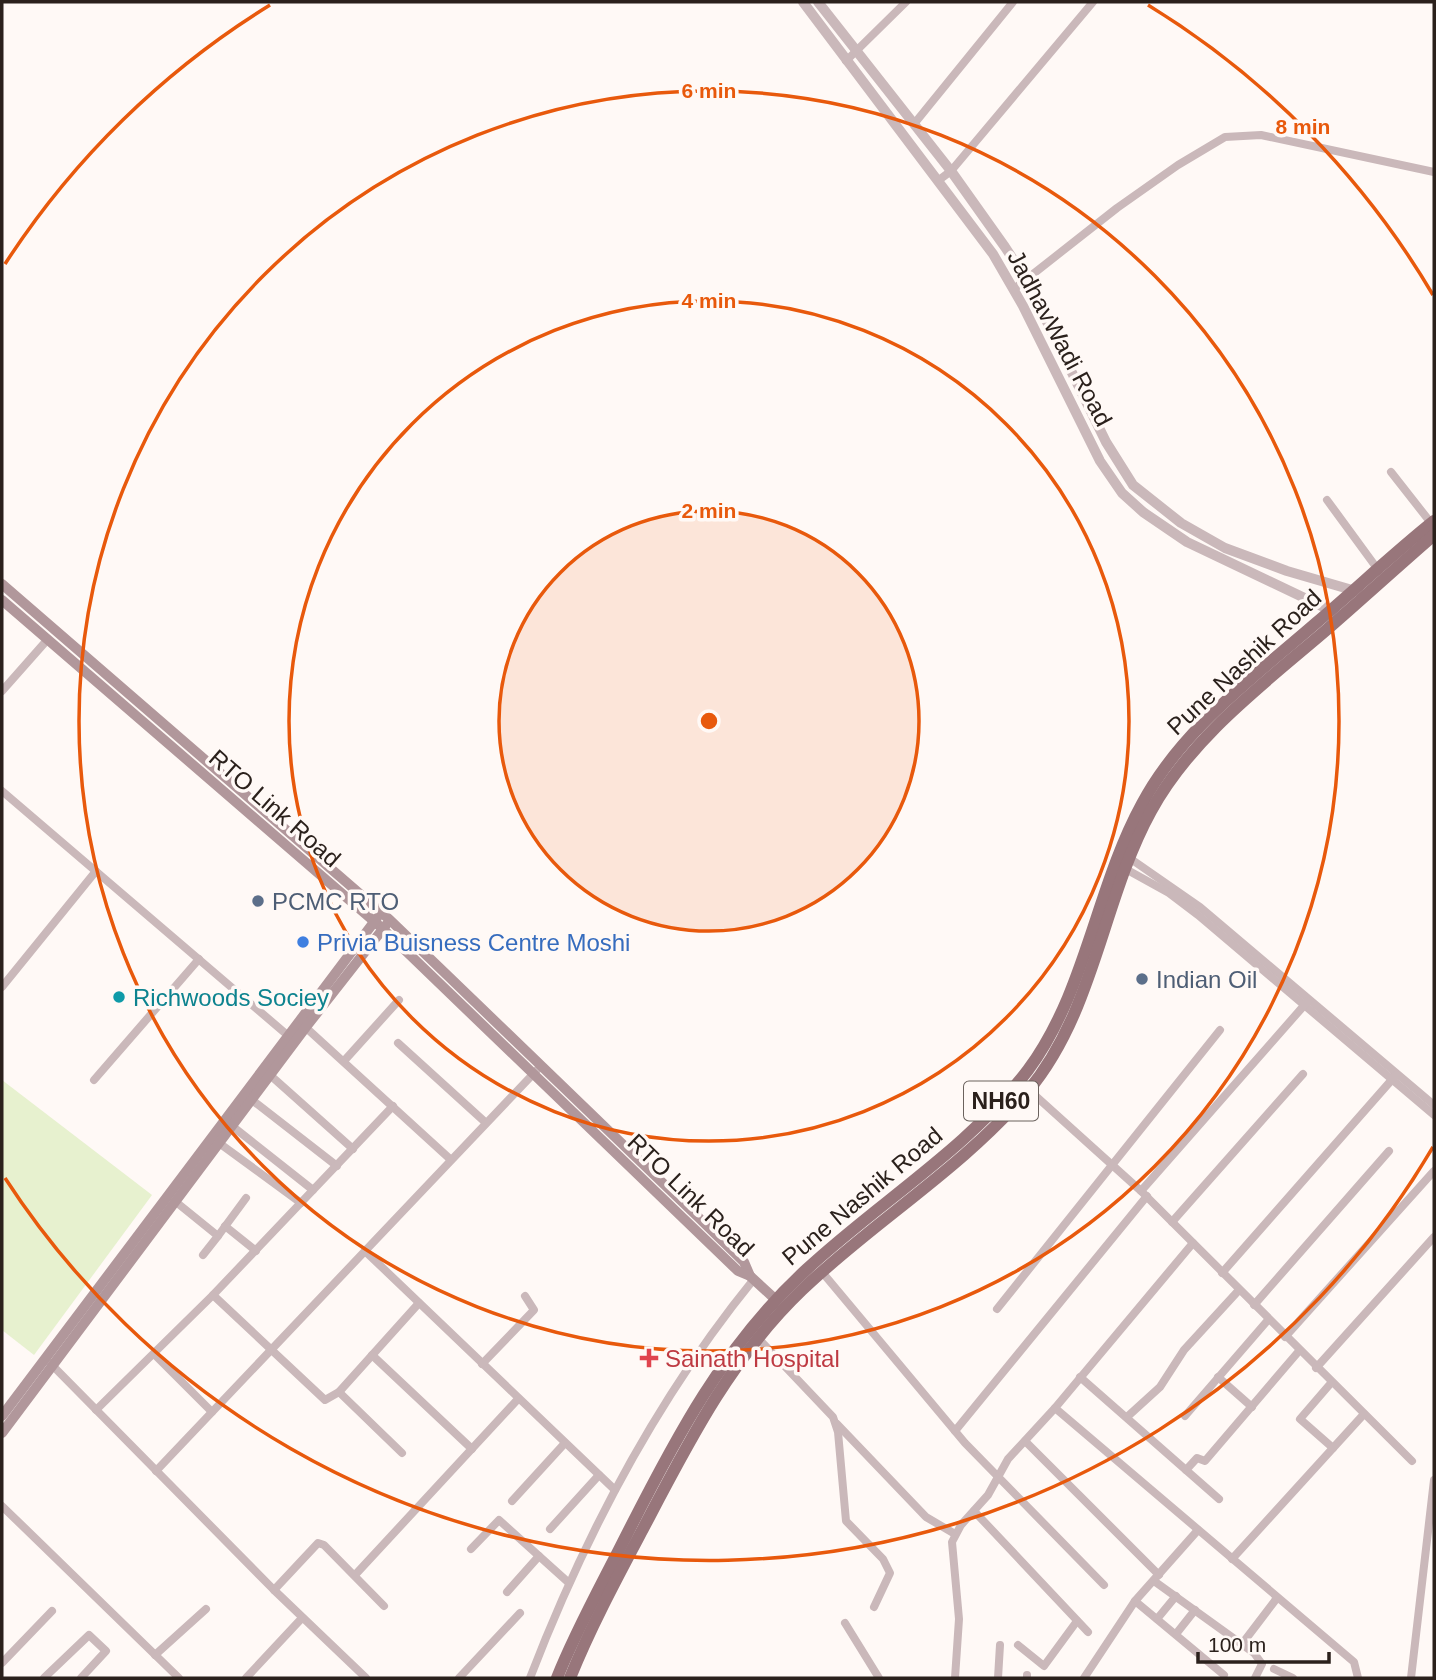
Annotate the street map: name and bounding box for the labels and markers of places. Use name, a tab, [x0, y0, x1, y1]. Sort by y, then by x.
centre of rings	[697, 709, 721, 733]
place label: PCMC RTO	[272, 888, 399, 915]
marker: PCMC RTO	[250, 893, 266, 909]
place label: Privia Buisness Centre Moshi	[317, 929, 630, 956]
marker: Privia Buisness Centre Moshi	[295, 934, 311, 950]
place label: Indian Oil	[1156, 966, 1257, 993]
marker: Indian Oil	[1134, 971, 1150, 987]
place label: Richwoods Sociey	[133, 984, 329, 1011]
marker: Richwoods Sociey	[111, 989, 127, 1005]
place label: Sainath Hospital	[665, 1345, 840, 1372]
marker: Sainath Hospital	[639, 1348, 659, 1368]

